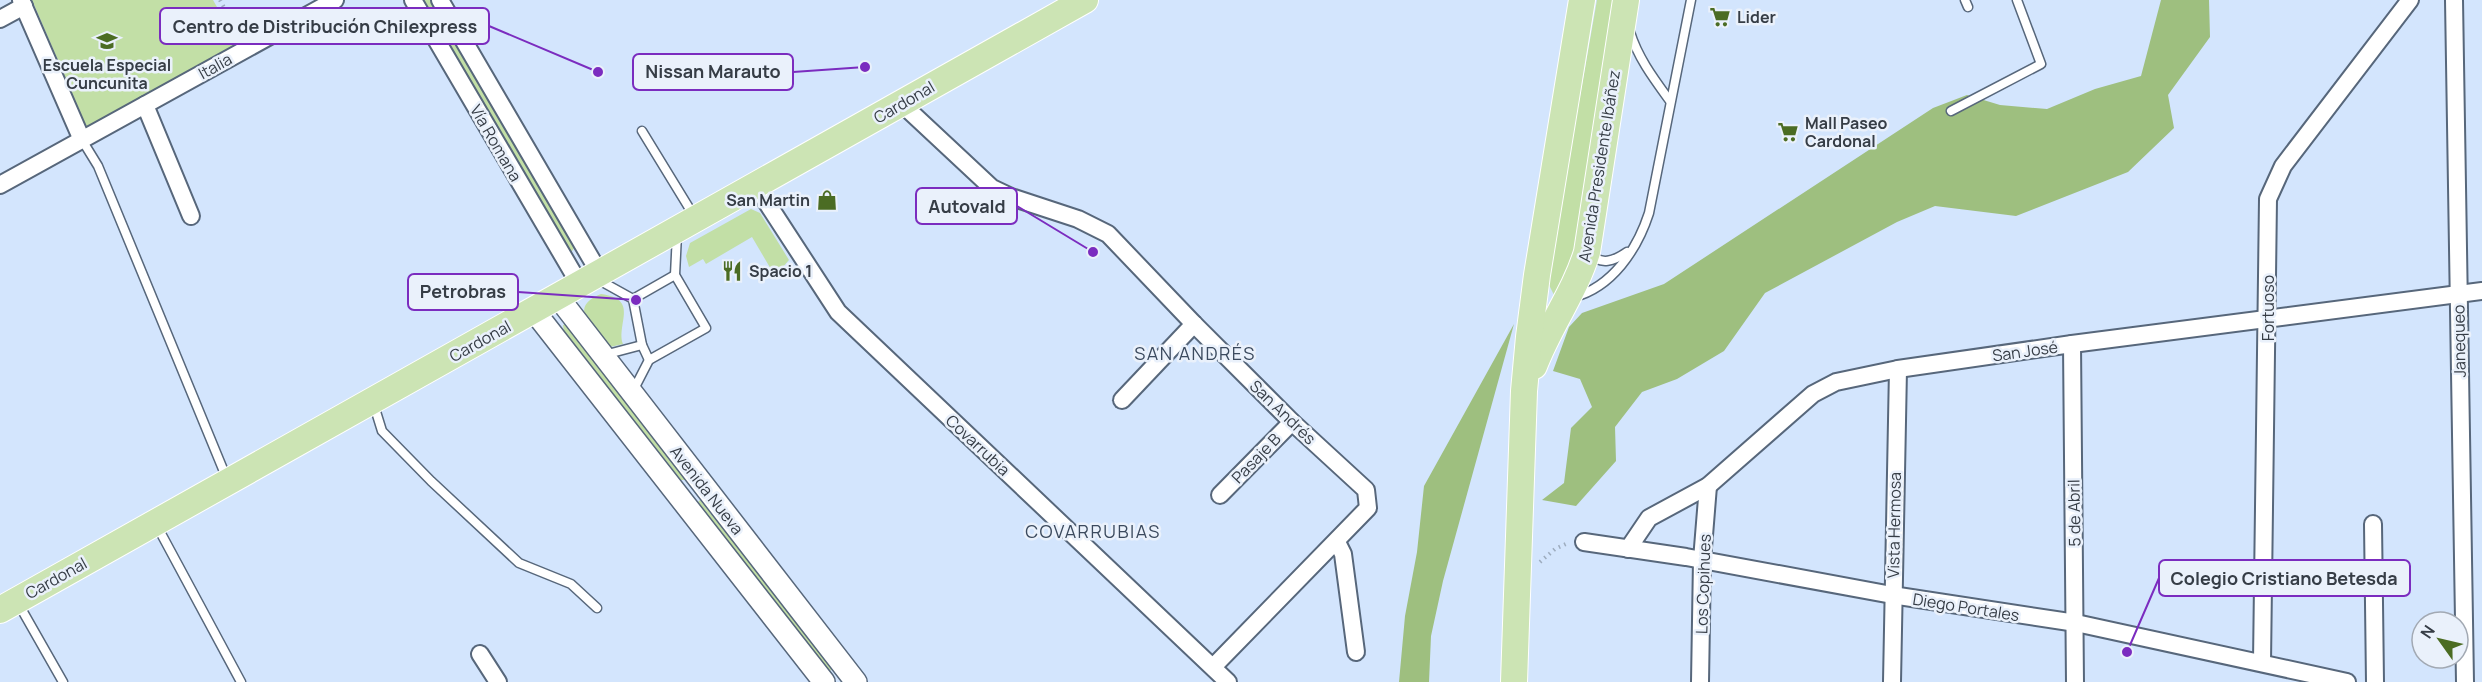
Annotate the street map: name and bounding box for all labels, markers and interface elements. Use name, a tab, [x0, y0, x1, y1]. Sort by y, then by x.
supermarket icon: Lider	[1708, 5, 1732, 29]
place label: Lider	[1737, 6, 1776, 28]
callout: Centro de Distribución Chilexpress	[160, 8, 489, 44]
text: Centro de Distribución Chilexpress	[173, 14, 478, 38]
school or university icon: Escuela Especial Cuncunita	[95, 29, 119, 53]
street label: Italia	[194, 48, 236, 84]
place label: Escuela Especial Cuncunita	[43, 54, 171, 94]
callout: Nissan Marauto	[633, 54, 793, 90]
text: Nissan Marauto	[645, 59, 781, 83]
street label: Avenida Presidente Ibáñez	[1573, 68, 1625, 264]
street label: Cardonal	[869, 76, 939, 128]
street label: Vía Romana	[465, 100, 527, 186]
place label: Mall Paseo Cardonal	[1805, 112, 1888, 152]
supermarket icon: Mall Paseo Cardonal	[1776, 120, 1800, 144]
shop icon: San Martin	[815, 188, 839, 212]
callout: Autovald	[916, 188, 1017, 224]
place label: San Martin	[726, 189, 810, 211]
text: Autovald	[928, 194, 1006, 218]
restaurant icon: Spacio 1	[720, 259, 744, 283]
place label: Spacio 1	[749, 260, 812, 282]
callout: Petrobras	[408, 274, 518, 310]
street label: Fortuoso	[2257, 275, 2279, 341]
text: Petrobras	[420, 279, 506, 303]
street label: Janequeo	[2447, 304, 2471, 378]
street label: Cardonal	[445, 315, 515, 367]
street label: San José	[1991, 336, 2059, 366]
district label: SAN ANDRÉS	[1134, 341, 1256, 365]
street label: San Andrés	[1245, 375, 1321, 449]
street label: Covarrubia	[941, 410, 1015, 480]
street label: Pasaje B	[1227, 428, 1286, 488]
street label: Avenida Nueva	[665, 441, 749, 539]
street label: Vista Hermosa	[1882, 472, 1906, 578]
street label: 5 de Abril	[2062, 479, 2086, 547]
district label: COVARRUBIAS	[1025, 519, 1161, 543]
street label: Los Copihues	[1690, 534, 1716, 634]
street label: Cardonal	[21, 552, 91, 604]
callout: Colegio Cristiano Betesda	[2159, 560, 2410, 596]
text: Colegio Cristiano Betesda	[2170, 566, 2398, 590]
street label: Diego Portales	[1911, 588, 2021, 626]
north arrow	[2410, 610, 2470, 670]
text: N	[2415, 621, 2440, 643]

